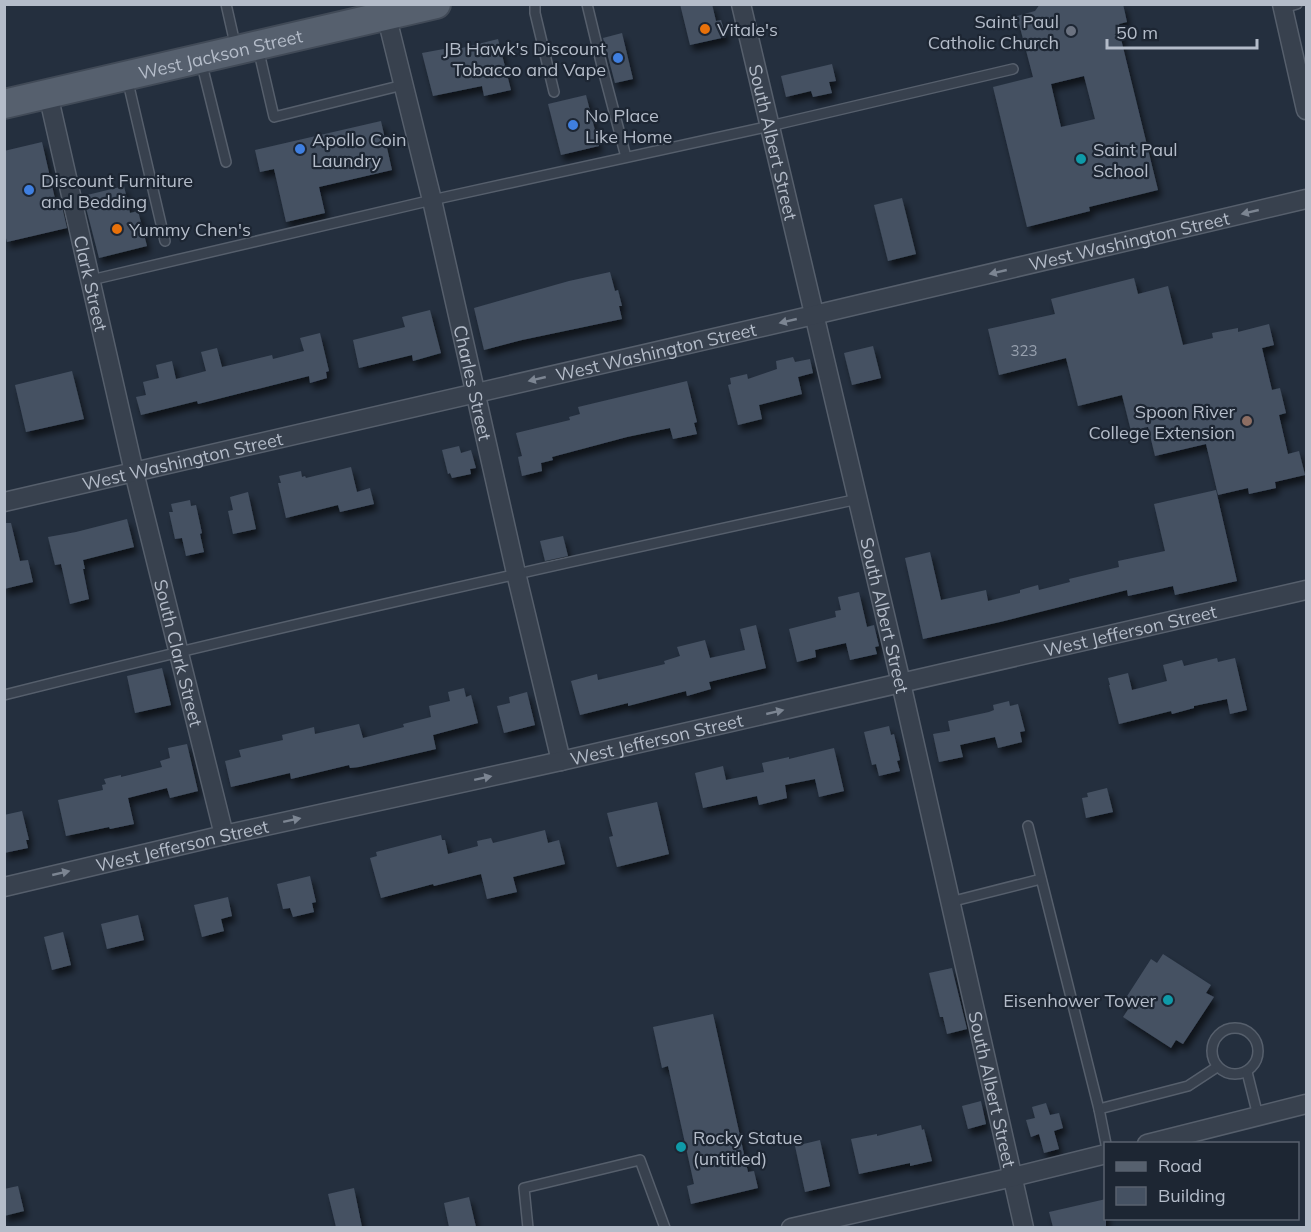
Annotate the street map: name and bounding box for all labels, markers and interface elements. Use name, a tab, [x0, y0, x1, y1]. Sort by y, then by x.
place label: Saint Paul Catholic Church	[928, 10, 1059, 54]
scale bar	[1107, 12, 1257, 50]
place label: Vitale's	[717, 18, 778, 41]
text: 50 m	[1116, 21, 1158, 44]
marker: Vitale's	[698, 22, 712, 36]
street label: West Jackson Street	[136, 24, 305, 84]
marker: Saint Paul Catholic Church	[1064, 24, 1078, 38]
place label: JB Hawk's Discount Tobacco and Vape	[443, 37, 606, 81]
marker: JB Hawk's Discount Tobacco and Vape	[611, 51, 625, 65]
street label: South Albert Street	[744, 62, 803, 222]
place label: No Place Like Home	[585, 104, 672, 148]
marker: No Place Like Home	[566, 118, 580, 132]
place label: Apollo Coin Laundry	[312, 128, 407, 172]
place label: Saint Paul School	[1093, 138, 1178, 182]
marker: Apollo Coin Laundry	[293, 142, 307, 156]
marker: Saint Paul School	[1074, 152, 1088, 166]
place label: Discount Furniture and Bedding	[41, 169, 193, 213]
marker: Discount Furniture and Bedding	[22, 183, 36, 197]
street label: West Washington Street	[1027, 206, 1232, 275]
one-way arrow	[1240, 208, 1259, 218]
place label: Yummy Chen's	[128, 218, 251, 241]
marker: Yummy Chen's	[110, 222, 124, 236]
street label: Clark Street	[69, 233, 113, 333]
one-way arrow	[989, 267, 1008, 277]
street label: West Washington Street	[553, 317, 758, 386]
one-way arrow	[778, 317, 797, 326]
street label: Charles Street	[449, 323, 497, 443]
house number: 323	[1010, 341, 1038, 360]
one-way arrow	[527, 374, 546, 384]
place label: Spoon River College Extension	[1089, 400, 1235, 444]
marker: Spoon River College Extension	[1240, 414, 1254, 428]
street label: West Washington Street	[80, 427, 285, 495]
street label: South Albert Street	[856, 535, 914, 695]
street label: South Clark Street	[149, 577, 208, 729]
street label: West Jefferson Street	[1041, 599, 1219, 661]
one-way arrow	[766, 706, 785, 716]
street label: West Jefferson Street	[568, 708, 745, 770]
one-way arrow	[473, 773, 492, 782]
street label: West Jefferson Street	[94, 814, 271, 876]
one-way arrow	[283, 815, 302, 824]
one-way arrow	[52, 868, 71, 878]
place label: Eisenhower Tower	[1003, 989, 1156, 1012]
marker: Eisenhower Tower	[1161, 993, 1175, 1007]
street label: South Albert Street	[964, 1009, 1021, 1169]
place label: Rocky Statue (untitled)	[693, 1126, 802, 1170]
marker: Rocky Statue (untitled)	[674, 1140, 688, 1154]
legend	[1104, 1142, 1299, 1220]
text: Road	[1158, 1154, 1202, 1177]
text: Building	[1158, 1184, 1226, 1207]

